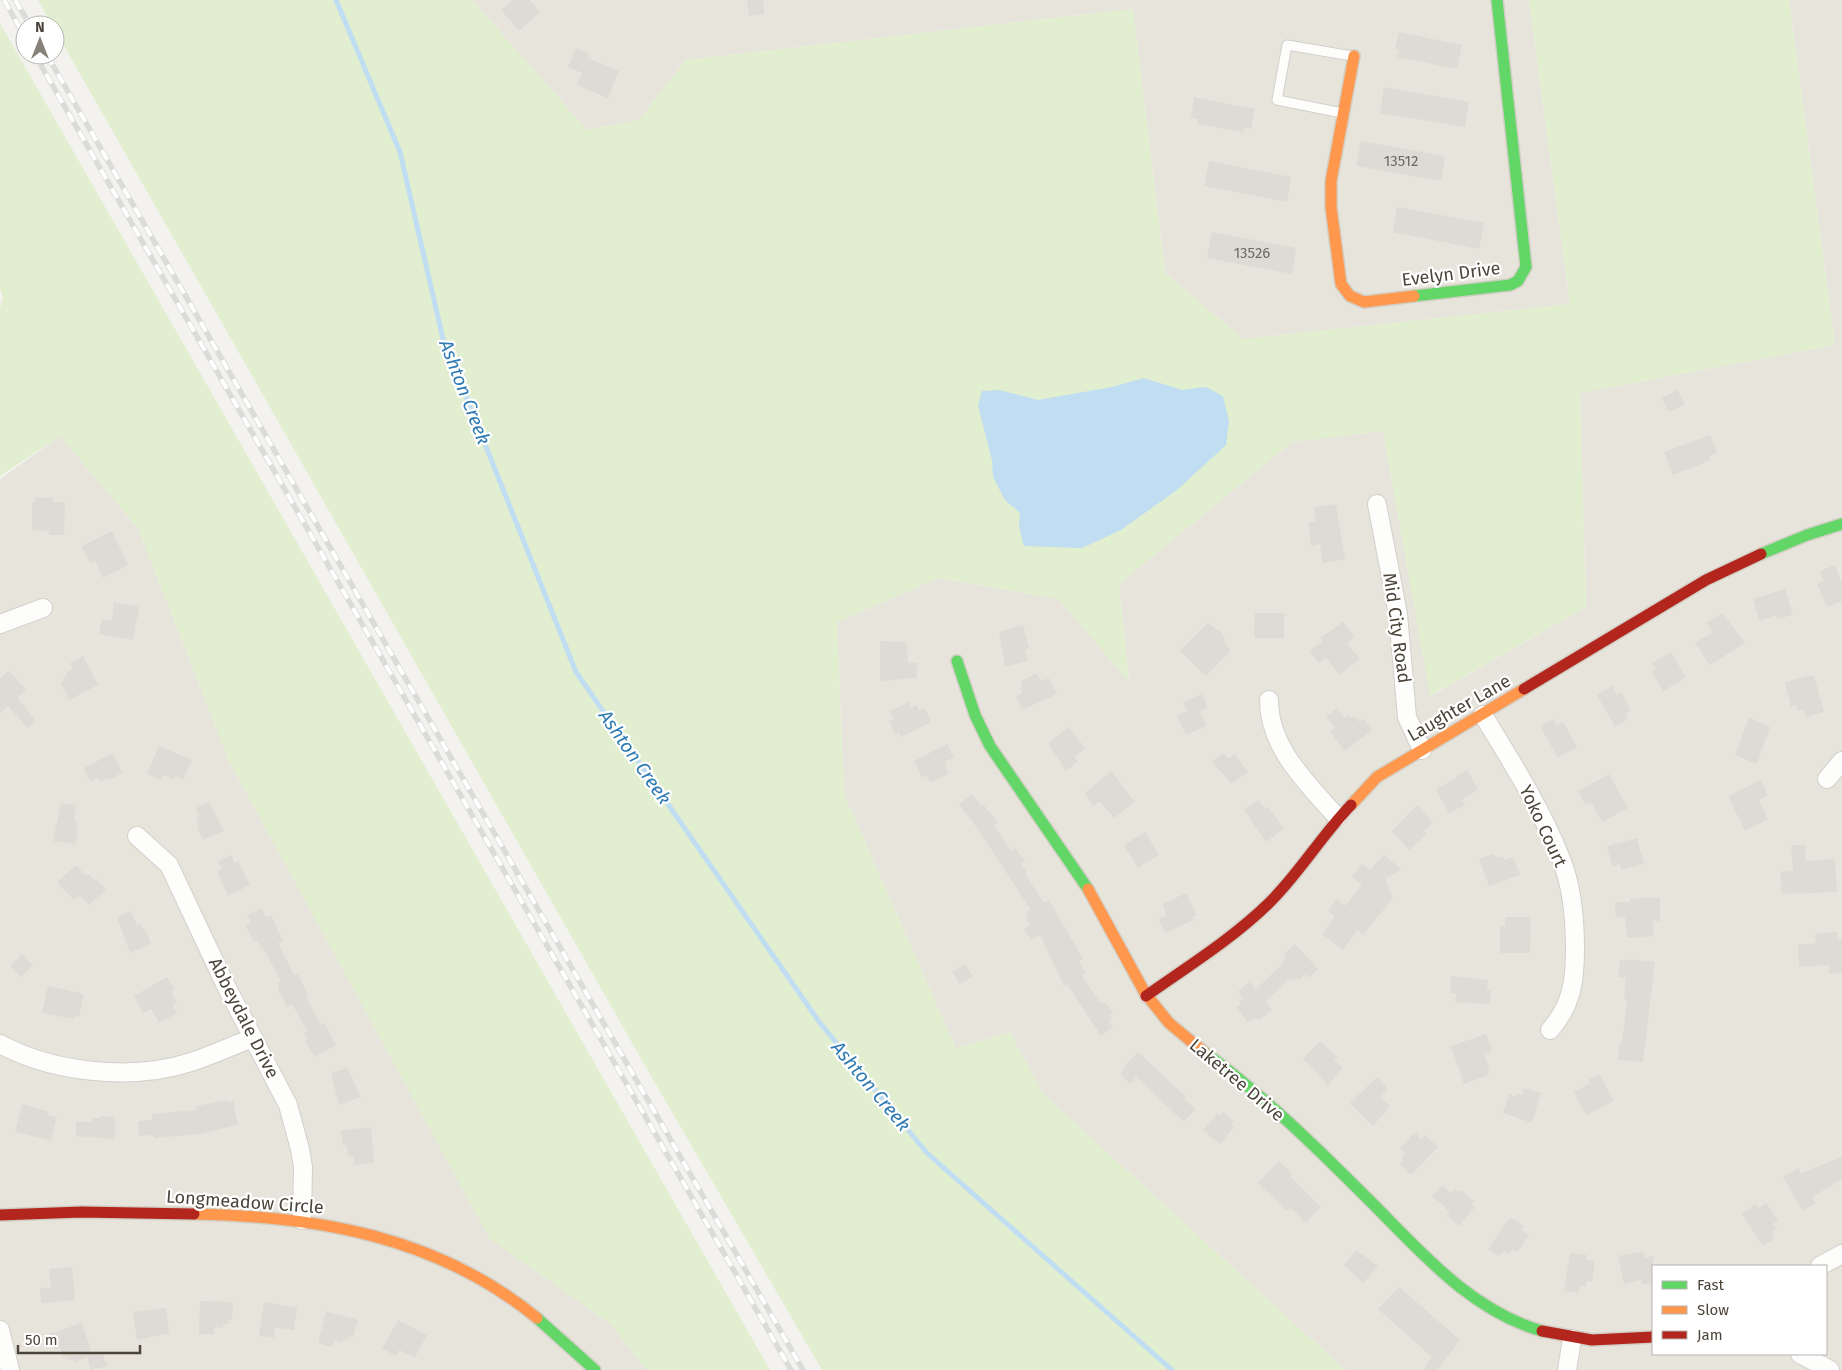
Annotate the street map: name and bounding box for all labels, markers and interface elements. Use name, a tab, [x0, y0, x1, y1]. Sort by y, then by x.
north arrow	[15, 15, 65, 65]
text: N	[35, 19, 45, 36]
house number: 13512	[1384, 152, 1418, 170]
house number: 13526	[1234, 244, 1270, 262]
street label: Evelyn Drive	[1400, 257, 1502, 291]
water label: Ashton Creek	[434, 335, 496, 448]
street label: Mid City Road	[1378, 571, 1416, 685]
street label: Laughter Lane	[1403, 670, 1515, 746]
water label: Ashton Creek	[593, 704, 676, 809]
street label: Yoko Court	[1514, 782, 1572, 871]
street label: Abbeydale Drive	[204, 954, 284, 1082]
street label: Laketree Drive	[1185, 1034, 1289, 1126]
water label: Ashton Creek	[826, 1035, 915, 1136]
street label: Longmeadow Circle	[165, 1186, 325, 1218]
legend	[1652, 1265, 1827, 1355]
text: Fast	[1697, 1276, 1724, 1294]
text: Slow	[1697, 1301, 1729, 1319]
scale bar	[18, 1322, 140, 1354]
text: Jam	[1697, 1326, 1723, 1344]
text: 50 m	[25, 1331, 58, 1349]

